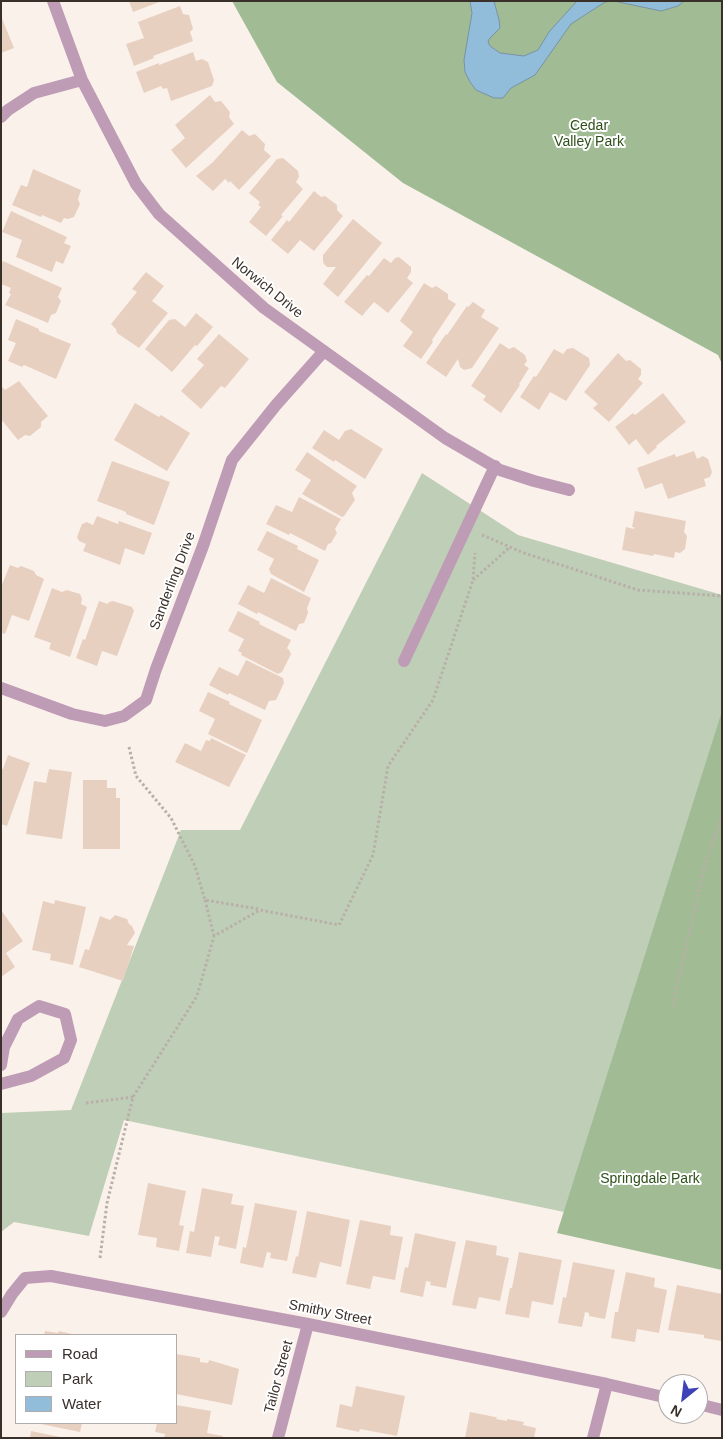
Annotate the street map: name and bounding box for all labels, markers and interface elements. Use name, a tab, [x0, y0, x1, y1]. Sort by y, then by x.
park label: Cedar Valley Park	[554, 118, 624, 150]
street label: Norwich Drive	[228, 254, 306, 322]
street label: Sanderling Drive	[147, 530, 199, 632]
park label: Springdale Park	[600, 1171, 700, 1187]
street label: Smithy Street	[287, 1297, 373, 1329]
legend	[15, 1334, 178, 1424]
street label: Tailor Street	[261, 1339, 297, 1415]
text: Road	[62, 1345, 98, 1362]
text: Park	[62, 1370, 93, 1387]
north arrow	[658, 1374, 708, 1424]
text: Water	[62, 1395, 101, 1412]
text: N	[668, 1402, 685, 1421]

